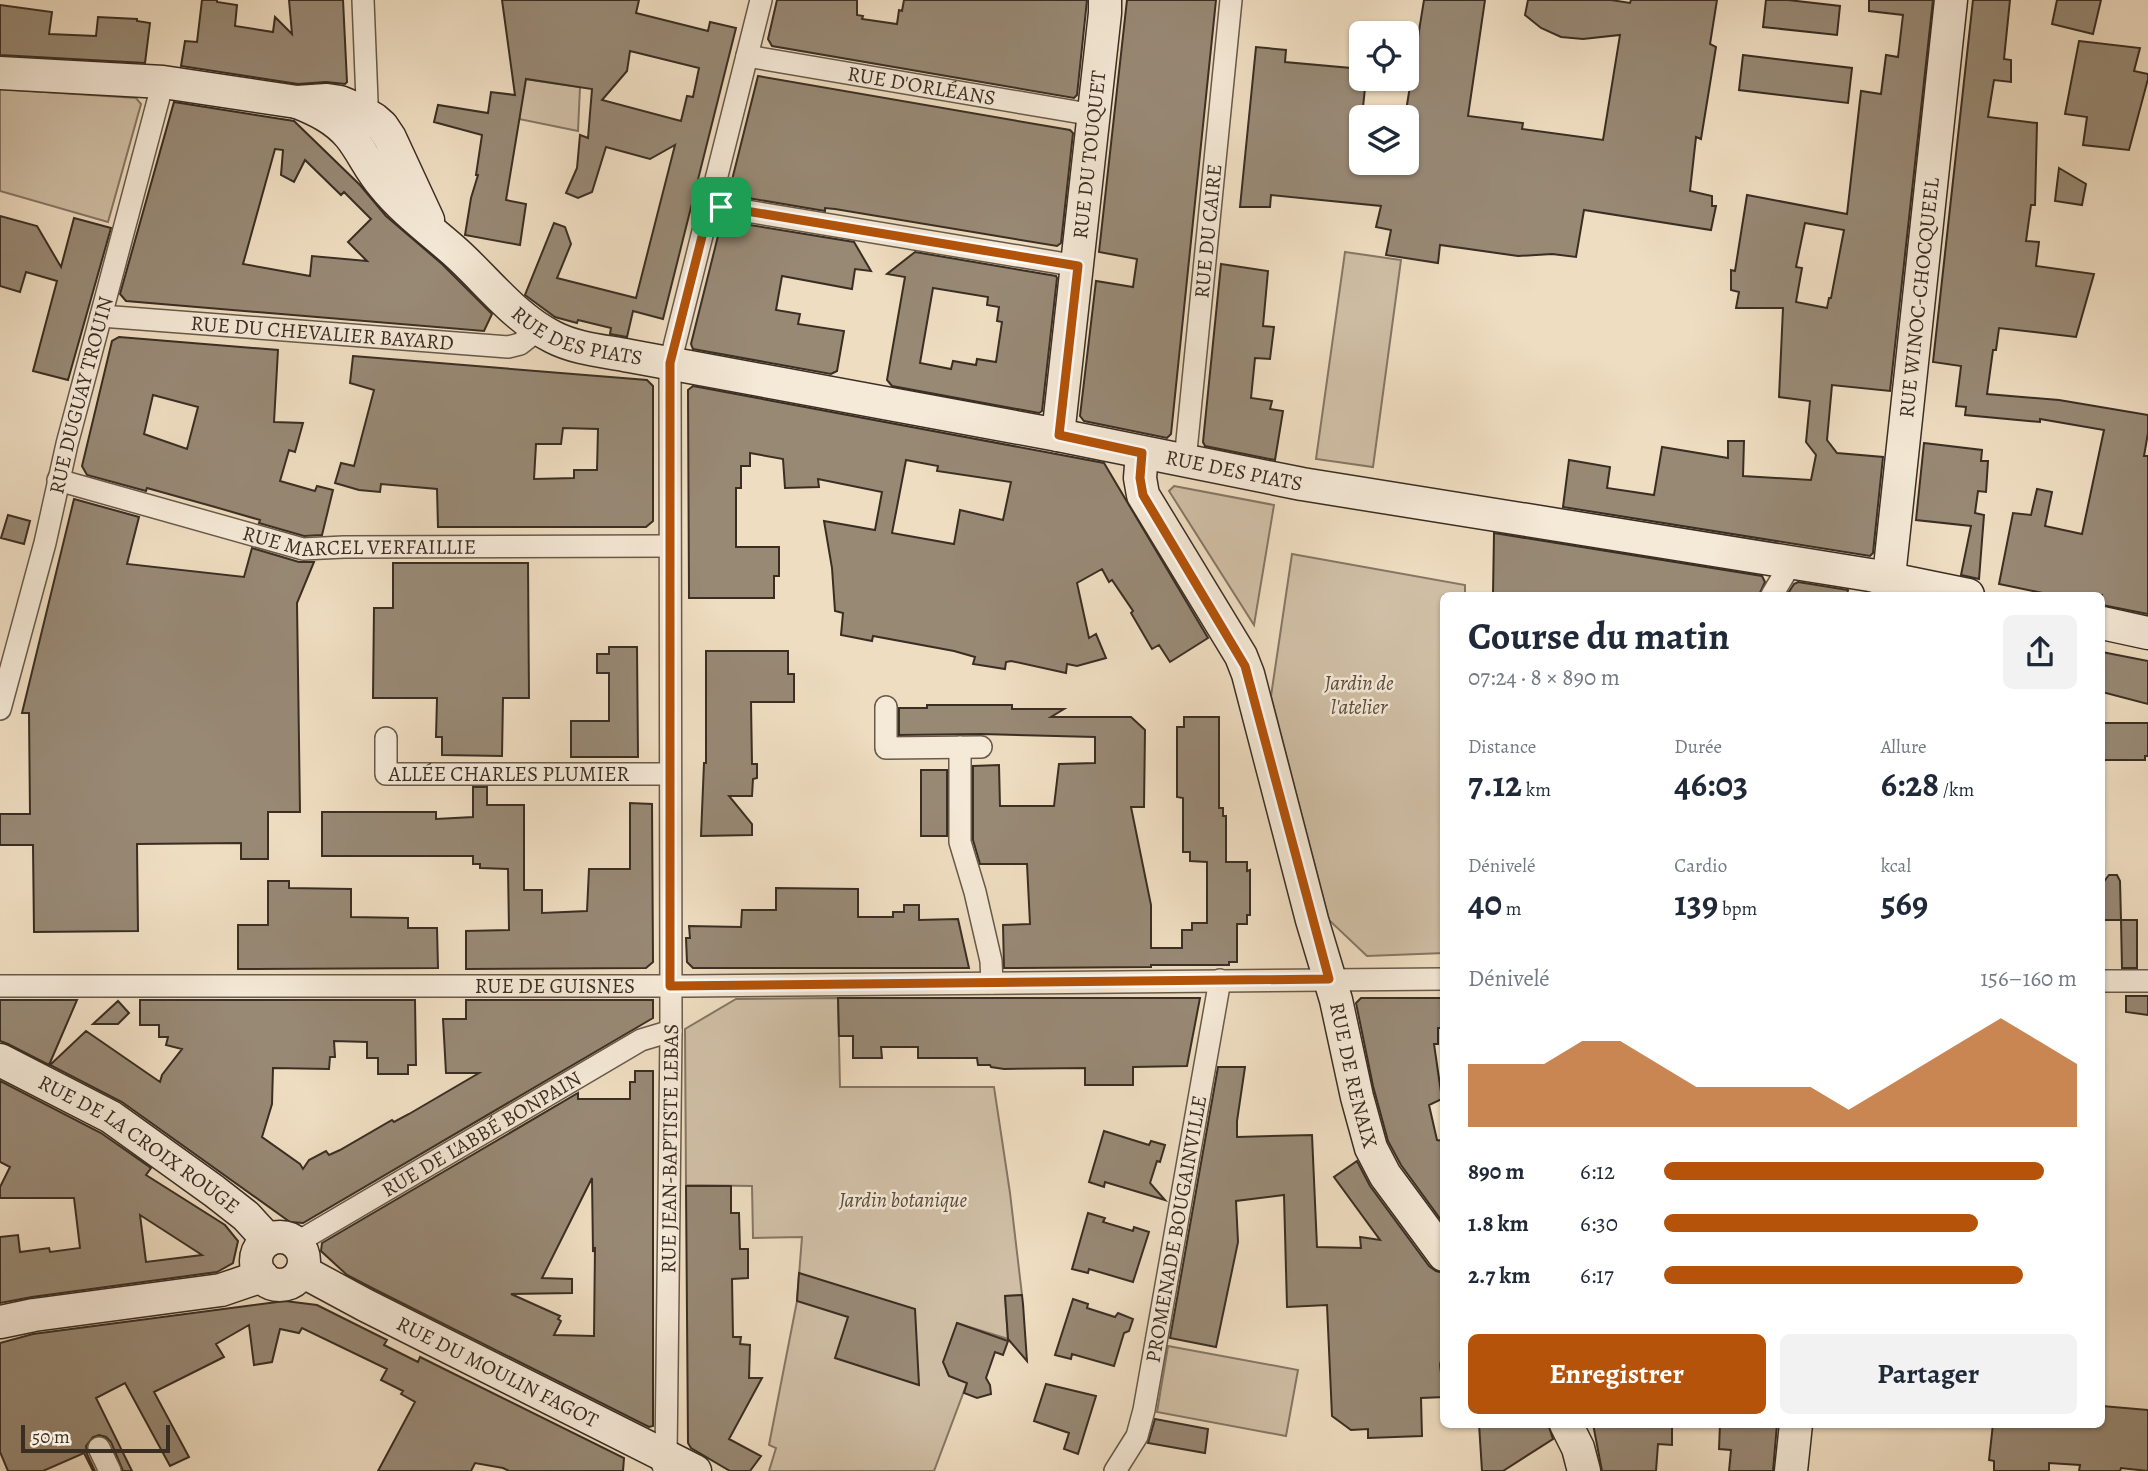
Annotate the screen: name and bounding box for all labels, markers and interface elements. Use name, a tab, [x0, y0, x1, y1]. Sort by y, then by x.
map controls	[1349, 21, 1419, 175]
button: locate	[1349, 21, 1419, 91]
street label: RUE D'ORLÉANS	[845, 59, 998, 112]
street label: RUE DU TOUQUET	[1066, 68, 1113, 241]
button: layers	[1349, 105, 1419, 175]
street label: RUE DU CAIRE	[1187, 163, 1229, 300]
street label: RUE WINOC-CHOCQUEEL	[1892, 176, 1946, 419]
pin	[691, 177, 751, 237]
icon: arrive	[702, 188, 740, 226]
street label: RUE DUGUAY TROUIN	[42, 293, 120, 497]
street label: RUE DES PIATS	[505, 299, 645, 372]
street label: RUE DU CHEVALIER BAYARD	[190, 309, 455, 357]
street label: RUE DES PIATS	[1163, 443, 1305, 498]
street label: RUE MARCEL VERFAILLIE	[239, 519, 476, 563]
text: Course du matin	[1468, 610, 1730, 662]
button: share	[2003, 615, 2077, 689]
text: 07:24 · 8 × 890 m	[1468, 662, 1620, 693]
park label: Jardin de l'atelier	[1324, 669, 1394, 721]
text: Distance	[1468, 734, 1536, 760]
text: Durée	[1674, 734, 1722, 760]
text: Allure	[1881, 734, 1927, 760]
street label: ALLÉE CHARLES PLUMIER	[388, 760, 630, 788]
text: 7.12	[1468, 760, 1522, 808]
text: 46:03	[1674, 760, 1748, 808]
text: 6:28	[1881, 760, 1939, 808]
text: km	[1522, 777, 1551, 803]
text: /km	[1939, 777, 1974, 803]
text: Dénivelé	[1468, 853, 1535, 879]
text: Cardio	[1674, 853, 1727, 879]
text: kcal	[1881, 853, 1911, 879]
text: 40	[1468, 879, 1502, 927]
text: 139	[1674, 879, 1718, 927]
text: 569	[1881, 879, 1928, 927]
text: m	[1502, 896, 1522, 922]
text: bpm	[1718, 896, 1757, 922]
text: Dénivelé	[1468, 963, 1550, 994]
text: 156–160 m	[1980, 963, 2077, 994]
street label: RUE DE GUISNES	[475, 972, 635, 1000]
street label: RUE DE RENAIX	[1323, 1000, 1384, 1151]
street label: RUE JEAN-BAPTISTE LEBAS	[654, 1024, 685, 1274]
street label: RUE DE L'ABBÉ BONPAIN	[376, 1064, 586, 1204]
street label: RUE DE LA CROIX ROUGE	[34, 1068, 246, 1220]
street label: PROMENADE BOUGAINVILLE	[1139, 1093, 1213, 1365]
text: 890 m	[1468, 1156, 1525, 1187]
text: 6:12	[1580, 1156, 1615, 1187]
park label: Jardin botanique	[838, 1186, 968, 1214]
text: 1.8 km	[1468, 1208, 1529, 1239]
text: 6:30	[1580, 1208, 1618, 1239]
text: 2.7 km	[1468, 1260, 1530, 1291]
text: 6:17	[1580, 1260, 1614, 1291]
street label: RUE DU MOULIN FAGOT	[392, 1309, 604, 1434]
button: Enregistrer	[1468, 1334, 1766, 1414]
button: Partager	[1780, 1334, 2077, 1414]
scale bar	[21, 1422, 170, 1454]
text: 50 m	[32, 1424, 70, 1450]

